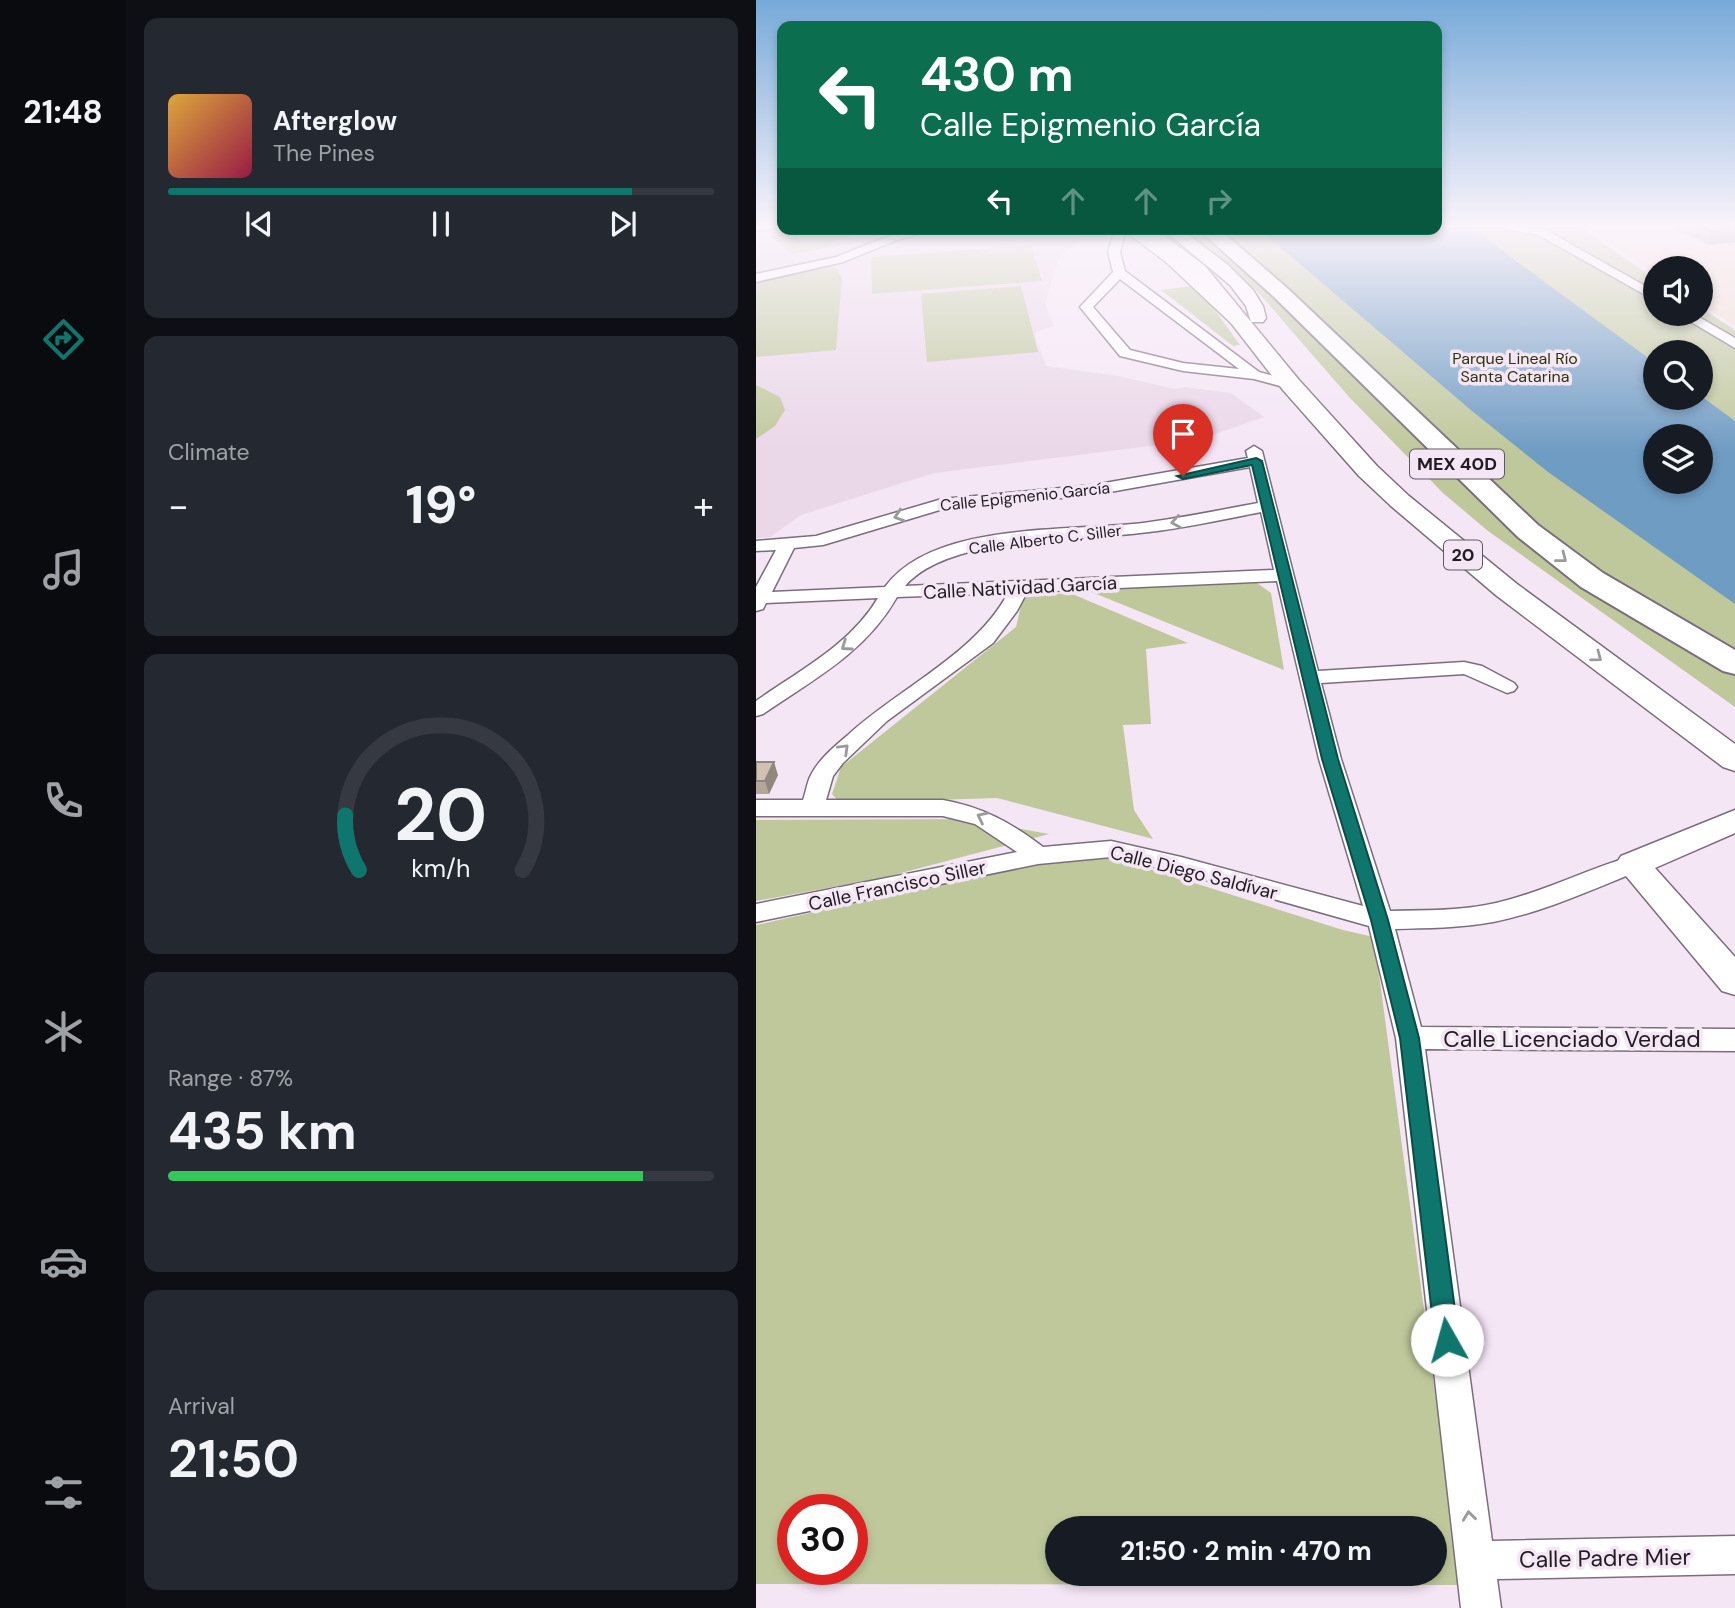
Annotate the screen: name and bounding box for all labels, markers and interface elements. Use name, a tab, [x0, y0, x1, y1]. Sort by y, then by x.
text: 430 m	[920, 42, 1074, 106]
icon: left	[805, 49, 896, 140]
text: 21:48	[23, 91, 103, 133]
text: Afterglow	[273, 104, 397, 138]
text: Calle Epigmenio García	[920, 104, 1261, 146]
text: The Pines	[273, 138, 375, 168]
icon: left	[981, 182, 1019, 220]
icon: ahead	[1054, 182, 1092, 220]
icon: ahead	[1127, 182, 1165, 220]
icon: right	[1200, 182, 1238, 220]
icon: previous	[240, 205, 278, 243]
icon: pause	[422, 205, 460, 243]
icon: next	[604, 205, 642, 243]
map controls	[1643, 256, 1713, 494]
button: sound	[1643, 256, 1713, 326]
icon: directions	[39, 315, 88, 364]
button: search	[1643, 340, 1713, 410]
park label: Parque Lineal Río Santa Catarina	[1452, 348, 1578, 387]
pin	[1153, 404, 1213, 476]
icon: arrive	[1164, 415, 1202, 453]
button: layers	[1643, 424, 1713, 494]
text: Climate	[168, 437, 250, 467]
road number: MEX 40D	[1410, 450, 1504, 478]
text: 19°	[406, 471, 476, 539]
street label: Calle Epigmenio García	[939, 477, 1111, 516]
text: −	[168, 481, 189, 531]
text: +	[693, 481, 714, 531]
one-way arrow	[893, 508, 906, 522]
one-way arrow	[1170, 514, 1182, 529]
street label: Calle Alberto C. Siller	[967, 520, 1123, 559]
road number: 20	[1444, 540, 1482, 570]
icon: music	[39, 545, 88, 594]
one-way arrow	[1555, 550, 1567, 563]
street label: Calle Natividad García	[922, 570, 1118, 605]
one-way arrow	[841, 638, 854, 650]
one-way arrow	[1589, 649, 1602, 661]
one-way arrow	[836, 744, 849, 757]
text: 20	[395, 768, 487, 863]
icon: phone	[39, 776, 88, 825]
one-way arrow	[977, 812, 989, 826]
street label: Calle Diego Saldívar	[1107, 840, 1280, 905]
text: km/h	[411, 852, 471, 885]
street label: Calle Francisco Siller	[806, 854, 988, 917]
icon: climate	[39, 1007, 88, 1056]
street label: Calle Licenciado Verdad	[1443, 1024, 1701, 1054]
text: Range · 87%	[168, 1063, 293, 1093]
text: 435 km	[168, 1097, 357, 1165]
icon: car	[39, 1237, 88, 1286]
position arrow	[1410, 1303, 1484, 1377]
text: Arrival	[168, 1391, 235, 1421]
text: 21:50	[168, 1425, 299, 1493]
icon: filters	[39, 1468, 88, 1517]
speed limit sign: 30	[777, 1494, 868, 1585]
one-way arrow	[1462, 1510, 1477, 1522]
text: 21:50 · 2 min · 470 m	[1120, 1534, 1372, 1568]
street label: Calle Padre Mier	[1519, 1542, 1691, 1574]

